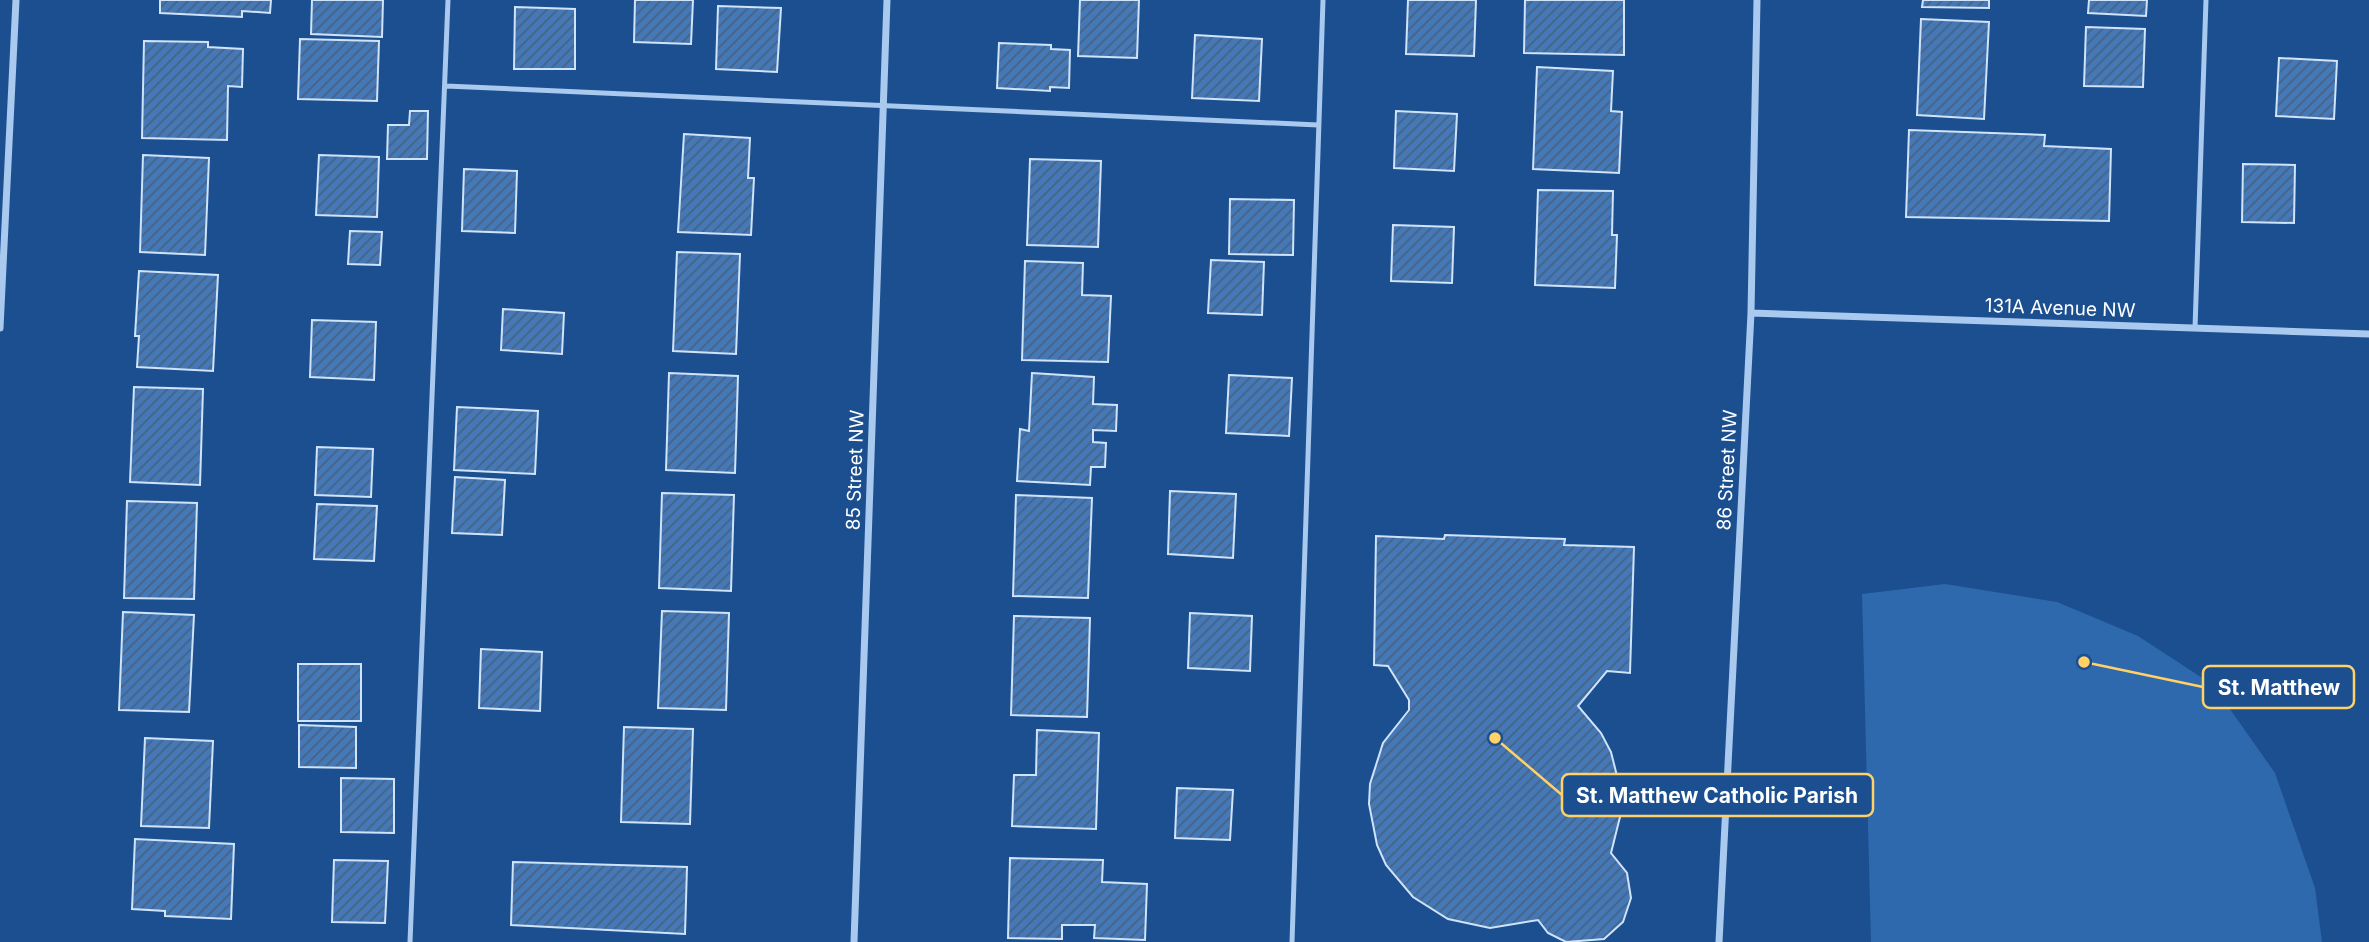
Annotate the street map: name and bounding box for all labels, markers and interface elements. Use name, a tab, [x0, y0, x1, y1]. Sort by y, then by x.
street label: 131A Avenue NW	[1984, 294, 2136, 322]
street label: 85 Street NW	[841, 409, 869, 531]
street label: 86 Street NW	[1712, 409, 1742, 531]
callout: St. Matthew	[2203, 666, 2354, 708]
text: St. Matthew	[2218, 675, 2340, 700]
callout: St. Matthew Catholic Parish	[1562, 774, 1873, 816]
text: St. Matthew Catholic Parish	[1576, 783, 1858, 808]

